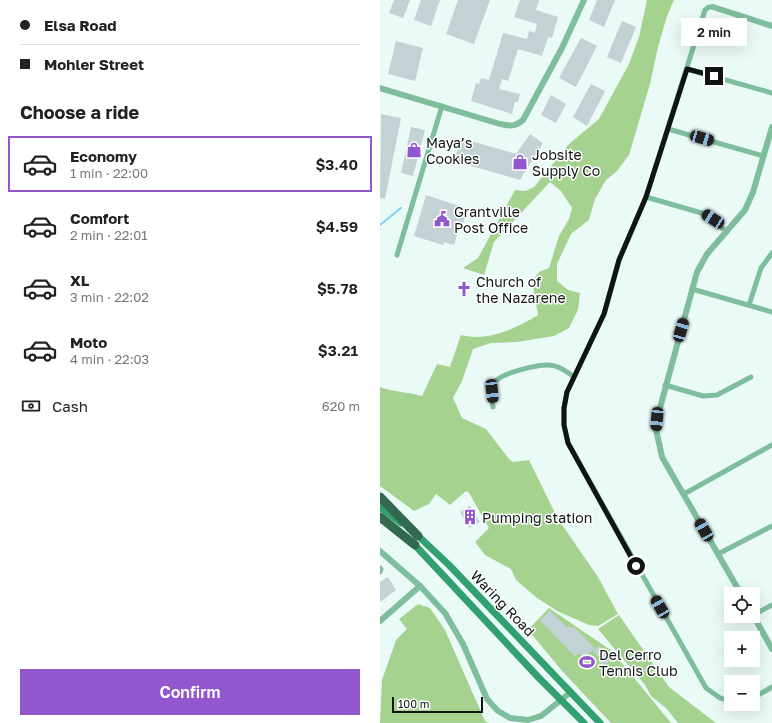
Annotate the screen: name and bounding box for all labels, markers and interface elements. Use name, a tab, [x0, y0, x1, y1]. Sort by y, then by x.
text: Elsa Road	[44, 16, 116, 34]
callout: 2 min	[681, 18, 747, 46]
text: 2 min	[697, 24, 731, 40]
text: Mohler Street	[44, 55, 144, 73]
route end	[705, 67, 723, 85]
text: Choose a ride	[20, 101, 139, 123]
car	[689, 129, 715, 147]
place label: Maya’s Cookies	[426, 134, 480, 167]
shop icon: Maya’s Cookies	[405, 141, 423, 159]
icon: car	[22, 146, 58, 182]
place label: Jobsite Supply Co	[532, 146, 600, 179]
text: Economy	[70, 147, 137, 165]
shop icon: Jobsite Supply Co	[511, 153, 529, 171]
text: $3.40	[315, 155, 358, 173]
text: 1 min · 22:00	[70, 165, 148, 181]
place label: Grantville Post Office	[454, 203, 528, 236]
car	[700, 207, 726, 231]
icon: car	[22, 208, 58, 244]
text: Comfort	[70, 209, 129, 227]
public building icon: Grantville Post Office	[433, 210, 451, 228]
text: $4.59	[316, 217, 358, 235]
text: 2 min · 22:01	[70, 227, 148, 243]
icon: car	[22, 270, 58, 306]
text: XL	[70, 271, 89, 289]
place label: Church of the Nazarene	[476, 273, 566, 306]
text: $5.78	[317, 279, 358, 297]
church icon: Church of the Nazarene	[455, 280, 473, 298]
text: 3 min · 22:02	[70, 289, 149, 305]
car	[672, 317, 690, 343]
icon: car	[22, 332, 58, 368]
text: Moto	[70, 333, 107, 351]
text: $3.21	[318, 341, 358, 359]
text: 4 min · 22:03	[70, 351, 149, 367]
car	[485, 378, 499, 404]
icon: cash	[20, 395, 42, 417]
text: Cash	[52, 397, 88, 415]
text: 620 m	[322, 398, 360, 414]
car	[650, 407, 664, 431]
building icon: Pumping station	[461, 508, 479, 526]
place label: Pumping station	[482, 509, 592, 526]
car	[693, 517, 715, 543]
route start	[627, 557, 645, 575]
street label: Waring Road	[467, 567, 539, 639]
map controls	[724, 587, 760, 711]
button: locate	[724, 587, 760, 623]
car	[649, 594, 671, 620]
button: +	[724, 631, 760, 667]
place label: Del Cerro Tennis Club	[599, 646, 678, 679]
sports icon: Del Cerro Tennis Club	[578, 653, 596, 671]
button: Confirm	[20, 669, 360, 715]
button: −	[724, 675, 760, 711]
scale bar	[392, 695, 483, 714]
text: 100 m	[398, 697, 429, 710]

